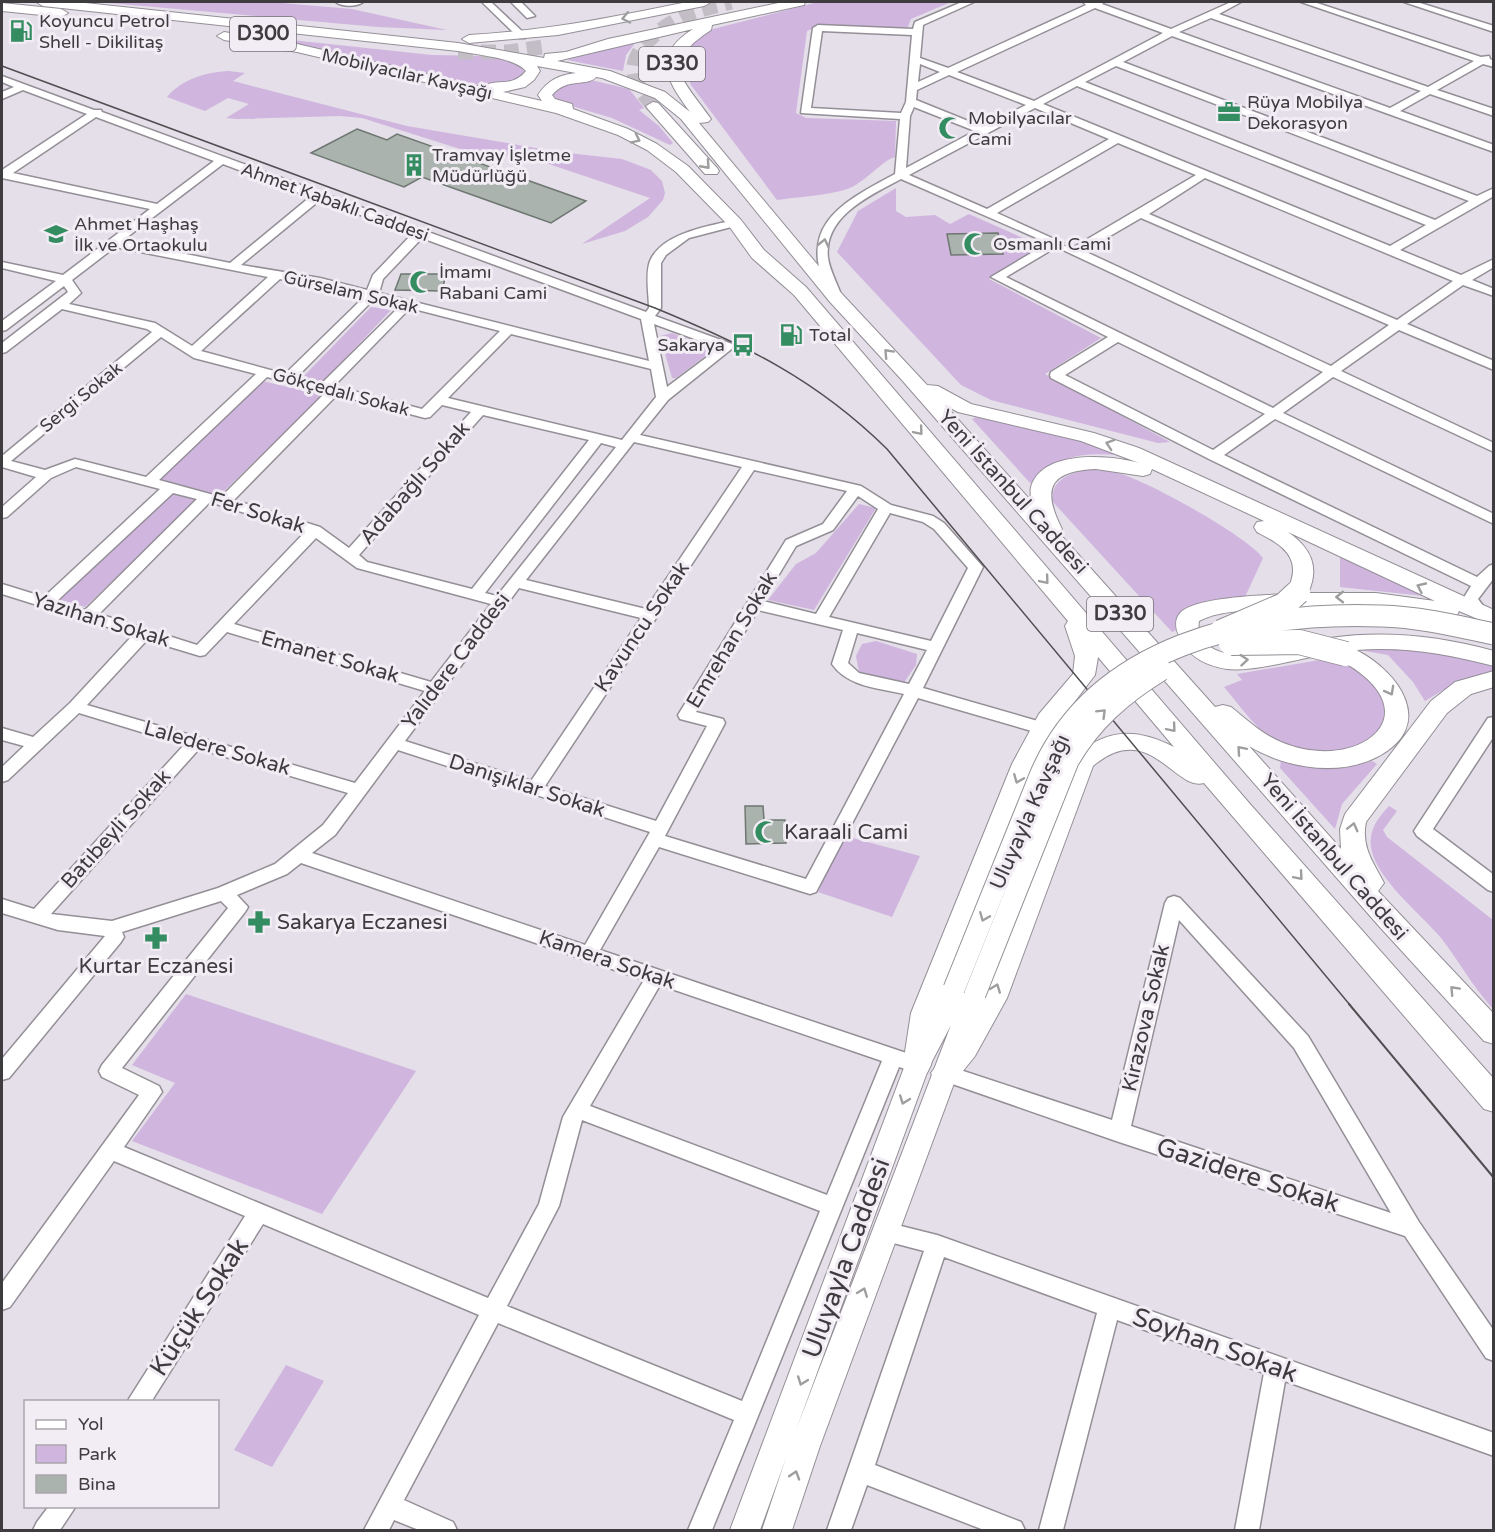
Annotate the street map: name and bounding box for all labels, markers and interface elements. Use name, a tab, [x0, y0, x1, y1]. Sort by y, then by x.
place label: Koyuncu Petrol Shell - Dikilitaş	[39, 10, 170, 53]
one-way arrow	[621, 10, 631, 23]
road number: D300	[230, 17, 296, 51]
fuel station icon: Koyuncu Petrol Shell - Dikilitaş	[8, 18, 34, 44]
street label: Mobilyacılar Kavşağı	[320, 44, 494, 104]
road number: D330	[639, 47, 705, 81]
place label: Rüya Mobilya Dekorasyon	[1247, 91, 1363, 134]
office icon: Rüya Mobilya Dekorasyon	[1216, 99, 1242, 125]
place label: Mobilyacılar Cami	[968, 107, 1072, 150]
mosque icon: Mobilyacılar Cami	[937, 115, 963, 141]
one-way arrow	[629, 131, 640, 143]
place label: Tramvay İşletme Müdürlüğü	[432, 144, 571, 187]
building icon: Tramvay İşletme Müdürlüğü	[401, 152, 427, 178]
street label: Ahmet Kabaklı Caddesi	[238, 158, 432, 246]
one-way arrow	[699, 158, 710, 169]
place label: Ahmet Haşhaş İlk ve Ortaokulu	[74, 213, 208, 256]
school or university icon: Ahmet Haşhaş İlk ve Ortaokulu	[43, 221, 69, 247]
mosque icon: Osmanlı Cami	[962, 231, 988, 257]
place label: Osmanlı Cami	[993, 233, 1111, 255]
one-way arrow	[817, 238, 830, 248]
place label: İmamı Rabani Cami	[439, 261, 547, 304]
street label: Gürselam Sokak	[281, 266, 421, 318]
mosque icon: İmamı Rabani Cami	[408, 269, 434, 295]
fuel station icon: Total	[778, 322, 804, 348]
place label: Total	[809, 324, 851, 346]
bus stop icon: Sakarya	[730, 332, 756, 358]
place label: Sakarya	[657, 334, 725, 356]
one-way arrow	[884, 350, 895, 360]
street label: Sergi Sokak	[35, 357, 127, 437]
street label: Gökçedalı Sokak	[270, 363, 412, 421]
street label: Yeni İstanbul Caddesi	[933, 405, 1093, 579]
street label: Adabağlı Sokak	[355, 416, 475, 550]
one-way arrow	[912, 424, 923, 435]
one-way arrow	[1105, 438, 1116, 451]
street label: Fer Sokak	[208, 487, 308, 539]
street label: Kavuncu Sokak	[589, 557, 695, 697]
street label: Emrehan Sokak	[681, 567, 783, 713]
one-way arrow	[1038, 573, 1049, 584]
one-way arrow	[1416, 582, 1427, 594]
street label: Yazıhan Sokak	[29, 587, 173, 653]
street label: Yalıdere Caddesi	[397, 588, 515, 734]
one-way arrow	[1335, 591, 1344, 603]
road number: D330	[1087, 597, 1153, 631]
street label: Emanet Sokak	[258, 625, 402, 689]
one-way arrow	[1239, 654, 1248, 667]
one-way arrow	[1383, 684, 1394, 695]
one-way arrow	[1095, 709, 1106, 720]
street label: Laledere Sokak	[141, 715, 293, 781]
one-way arrow	[1164, 721, 1175, 732]
street label: Uluyayla Kavşağı	[985, 730, 1075, 894]
one-way arrow	[1237, 746, 1248, 757]
street label: Danışıklar Sokak	[446, 749, 608, 823]
street label: Batıbeyli Sokak	[56, 764, 176, 894]
street label: Yeni İstanbul Caddesi	[1255, 769, 1413, 945]
one-way arrow	[1013, 773, 1025, 784]
mosque icon: Karaali Cami	[753, 819, 779, 845]
place label: Karaali Cami	[784, 820, 908, 845]
one-way arrow	[1346, 822, 1359, 832]
one-way arrow	[1292, 869, 1303, 880]
pharmacy icon: Sakarya Eczanesi	[246, 909, 272, 935]
place label: Sakarya Eczanesi	[277, 910, 448, 935]
one-way arrow	[979, 911, 991, 922]
pharmacy icon: Kurtar Eczanesi	[143, 925, 169, 951]
street label: Kamera Sokak	[536, 925, 678, 995]
street label: Kirazova Sokak	[1117, 942, 1175, 1094]
place label: Kurtar Eczanesi	[79, 954, 233, 979]
one-way arrow	[989, 983, 1002, 994]
one-way arrow	[1450, 987, 1461, 997]
one-way arrow	[899, 1094, 912, 1104]
street label: Gazidere Sokak	[1153, 1131, 1343, 1219]
street label: Uluyayla Caddesi	[795, 1154, 897, 1362]
street label: Küçük Sokak	[143, 1232, 255, 1382]
one-way arrow	[855, 1287, 868, 1298]
street label: Soyhan Sokak	[1128, 1301, 1302, 1389]
one-way arrow	[796, 1376, 809, 1386]
legend	[24, 1400, 219, 1508]
text: Yol	[78, 1413, 104, 1435]
text: Park	[78, 1443, 117, 1465]
one-way arrow	[788, 1470, 801, 1481]
text: Bina	[78, 1473, 116, 1495]

